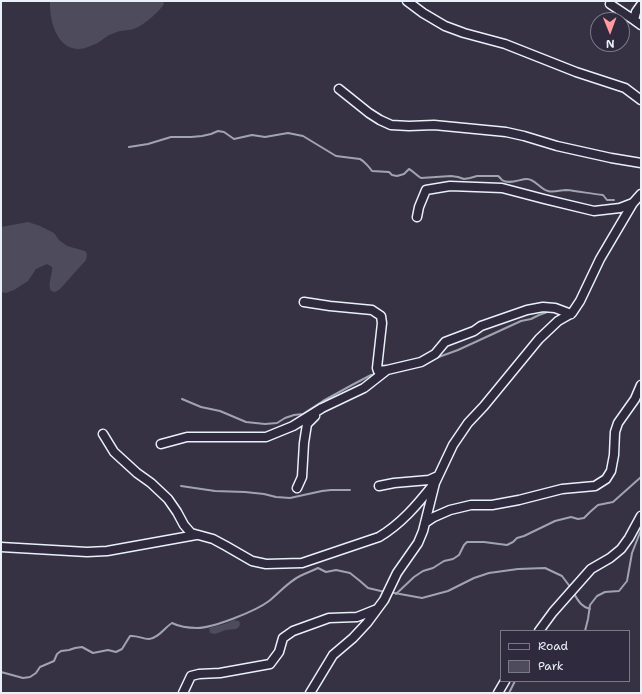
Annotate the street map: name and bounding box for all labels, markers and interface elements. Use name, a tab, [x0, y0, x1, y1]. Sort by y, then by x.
north arrow	[590, 12, 630, 52]
text: N	[606, 36, 615, 51]
legend	[500, 630, 630, 682]
text: Road	[538, 638, 568, 654]
text: Park	[538, 658, 564, 674]

